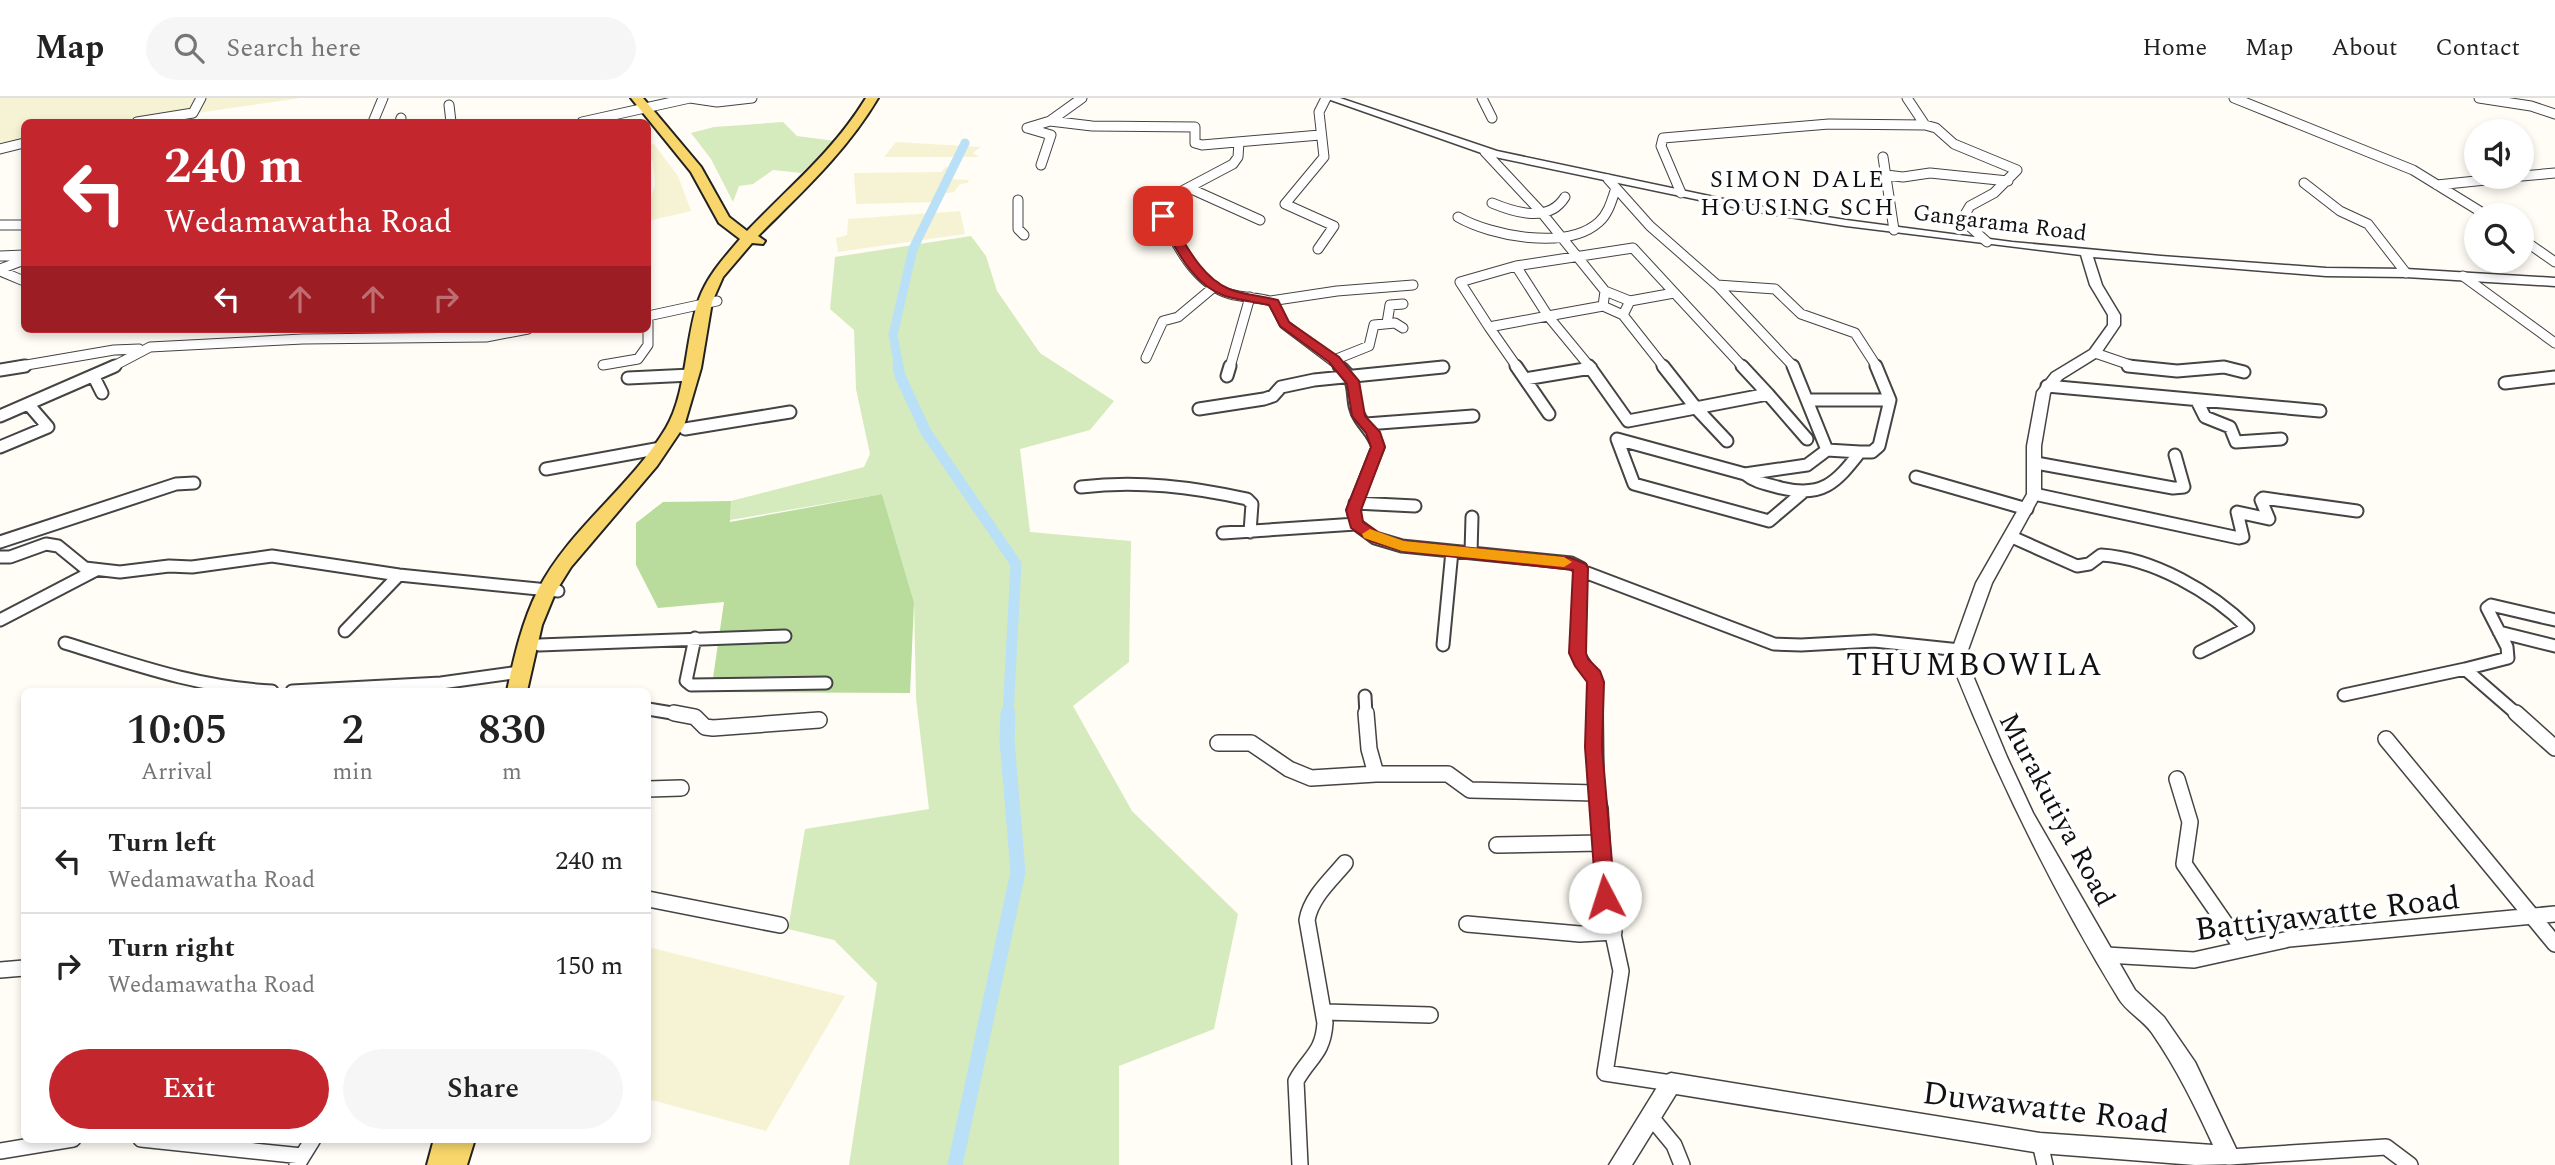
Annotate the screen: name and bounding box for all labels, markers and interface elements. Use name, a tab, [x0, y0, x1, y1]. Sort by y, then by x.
search box	[146, 17, 636, 80]
text: Map	[35, 23, 104, 73]
text: Search here	[226, 28, 361, 68]
icon: search	[170, 29, 208, 67]
text: Home	[2142, 30, 2207, 66]
text: Map	[2245, 30, 2293, 66]
text: About	[2331, 30, 2397, 66]
text: Contact	[2435, 30, 2520, 66]
map controls	[2464, 119, 2534, 273]
button: sound	[2464, 119, 2534, 189]
text: 240 m	[164, 130, 303, 205]
icon: left	[49, 147, 140, 238]
district label: SIMON DALE HOUSING SCH	[1700, 162, 1896, 226]
pin	[1133, 186, 1193, 246]
street label: Gangarama Road	[1911, 195, 2089, 252]
icon: arrive	[1144, 197, 1182, 235]
text: Wedamawatha Road	[164, 198, 452, 247]
button: search	[2464, 203, 2534, 273]
icon: left	[208, 280, 246, 318]
icon: ahead	[281, 280, 319, 318]
icon: ahead	[354, 280, 392, 318]
icon: right	[427, 280, 465, 318]
district label: THUMBOWILA	[1846, 641, 2104, 690]
text: 10:05	[126, 699, 227, 762]
text: 2	[341, 699, 364, 762]
text: 830	[478, 699, 546, 762]
street label: Murakutiya Road	[1987, 705, 2126, 914]
text: Arrival	[141, 755, 213, 790]
text: min	[333, 755, 373, 790]
text: m	[502, 755, 522, 790]
text: Turn left	[108, 823, 216, 863]
text: 240 m	[555, 841, 623, 881]
icon: left	[49, 842, 87, 880]
position arrow	[1568, 860, 1642, 934]
text: Wedamawatha Road	[108, 863, 315, 898]
street label: Battiyawatte Road	[2192, 873, 2463, 955]
text: Turn right	[108, 928, 235, 968]
text: 150 m	[555, 946, 623, 986]
icon: right	[49, 947, 87, 985]
text: Wedamawatha Road	[108, 968, 315, 1003]
button: Exit	[49, 1049, 329, 1129]
button: Share	[343, 1049, 623, 1129]
street label: Duwawatte Road	[1920, 1068, 2172, 1148]

